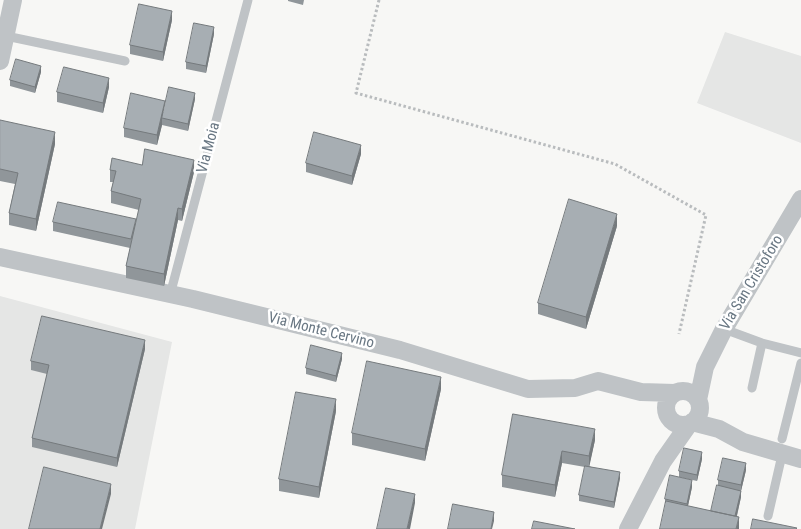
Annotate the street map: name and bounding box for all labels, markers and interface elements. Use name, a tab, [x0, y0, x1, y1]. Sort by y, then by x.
street label: Via Moia	[194, 121, 224, 175]
street label: Via San Cristoforo	[717, 232, 787, 334]
street label: Via Monte Cervino	[266, 309, 376, 353]

